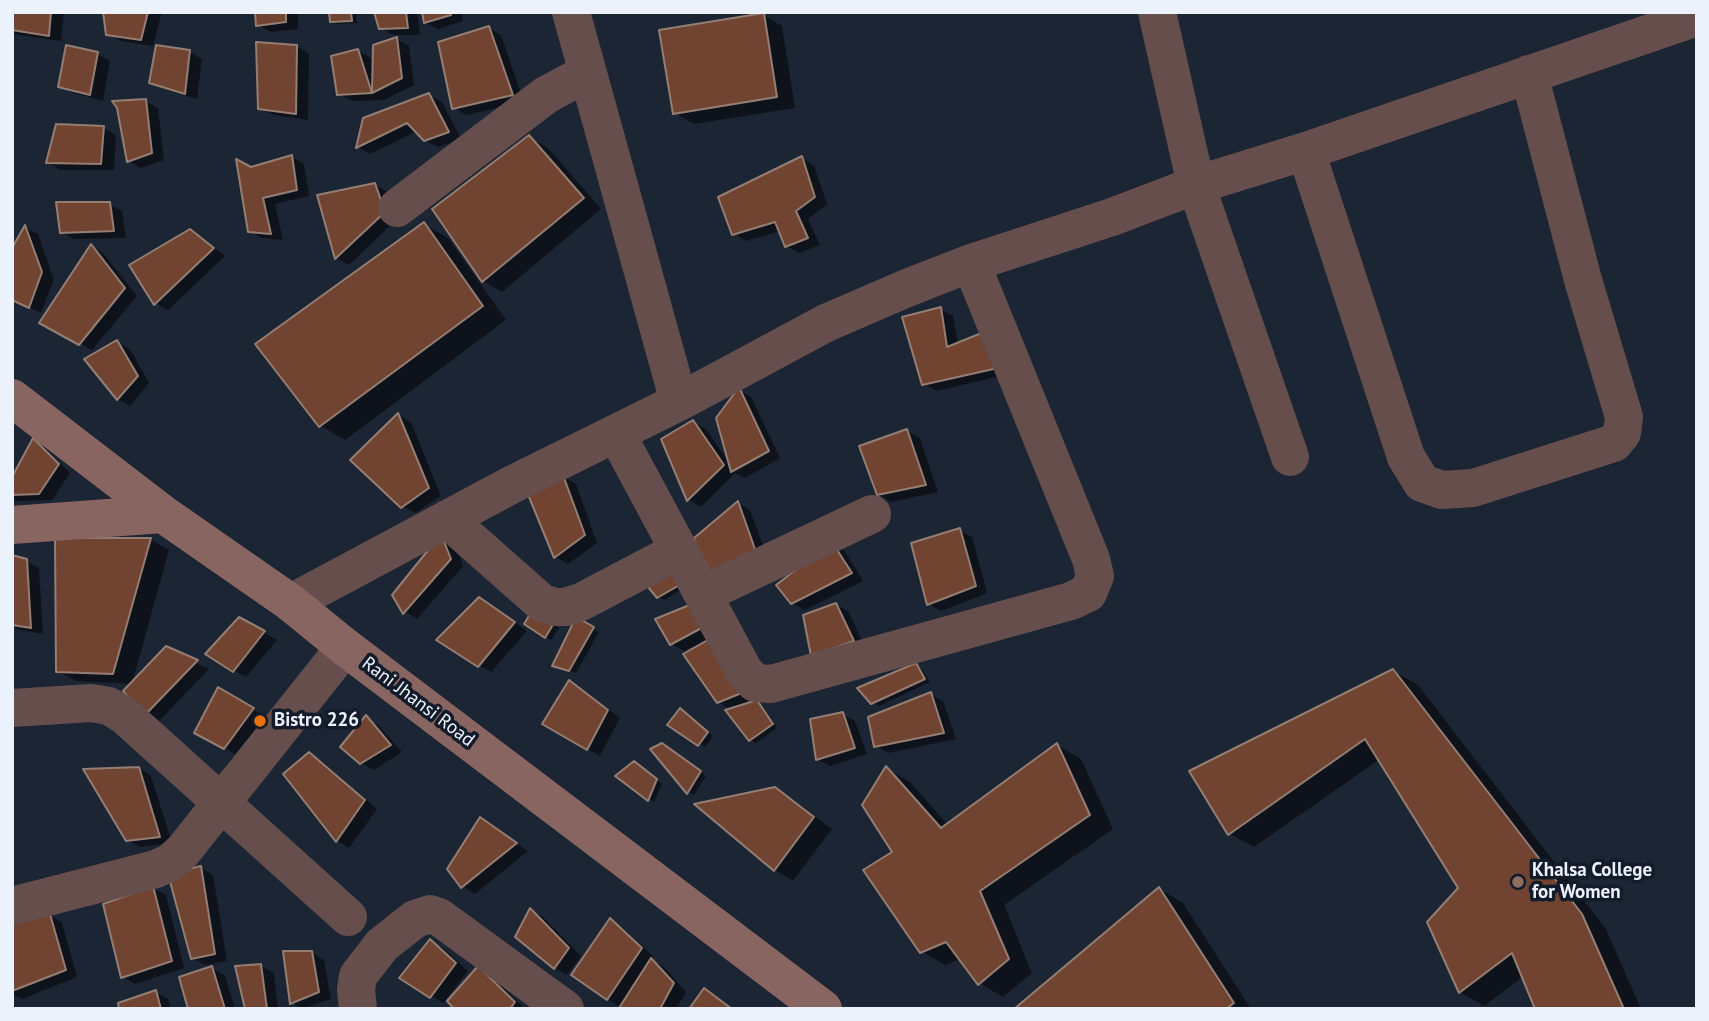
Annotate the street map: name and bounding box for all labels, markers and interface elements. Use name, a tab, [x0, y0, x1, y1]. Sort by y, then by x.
street label: Rani Jhansi Road	[357, 652, 479, 752]
place label: Bistro 226	[274, 710, 359, 732]
marker: Bistro 226	[252, 713, 268, 729]
place label: Khalsa College for Women	[1532, 860, 1652, 904]
marker: Khalsa College for Women	[1510, 874, 1526, 890]

